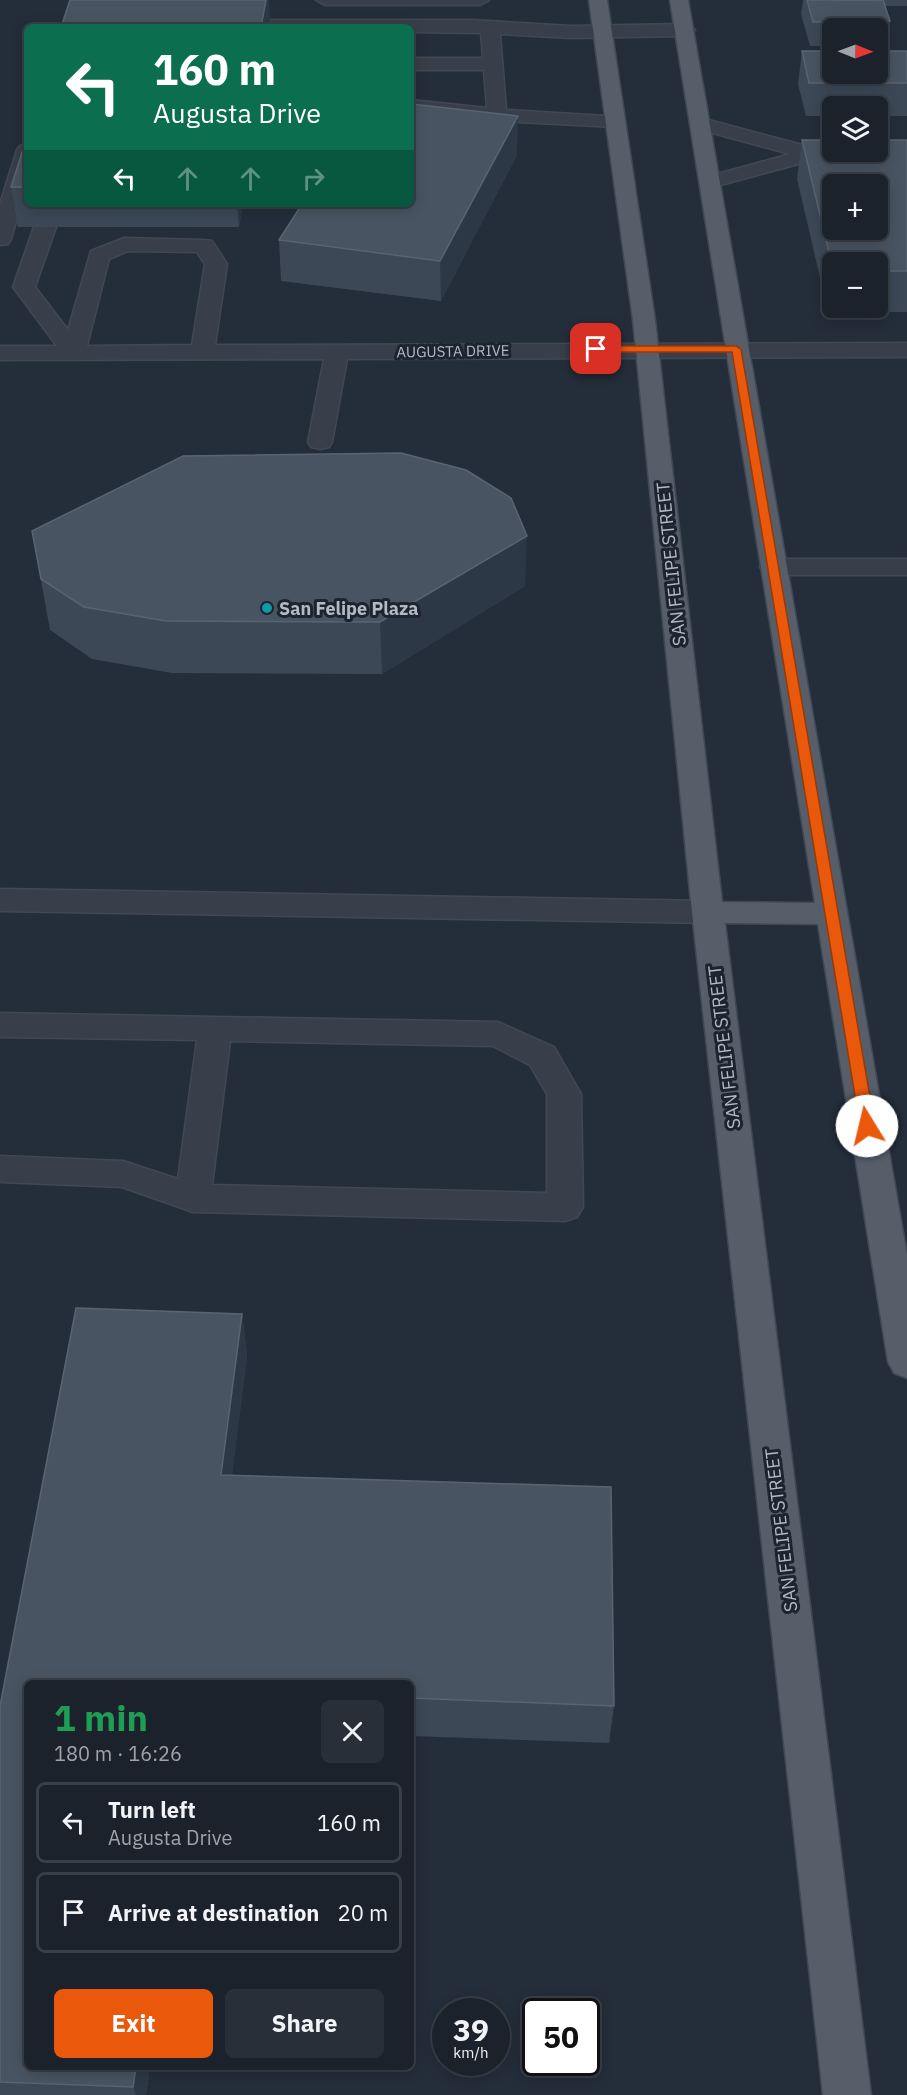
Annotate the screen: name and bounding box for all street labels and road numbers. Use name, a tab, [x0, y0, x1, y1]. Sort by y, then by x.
street label: AUGUSTA DRIVE	[396, 341, 510, 361]
street label: SAN FELIPE STREET	[651, 481, 691, 647]
street label: SAN FELIPE STREET	[703, 964, 745, 1130]
street label: SAN FELIPE STREET	[760, 1447, 802, 1613]

